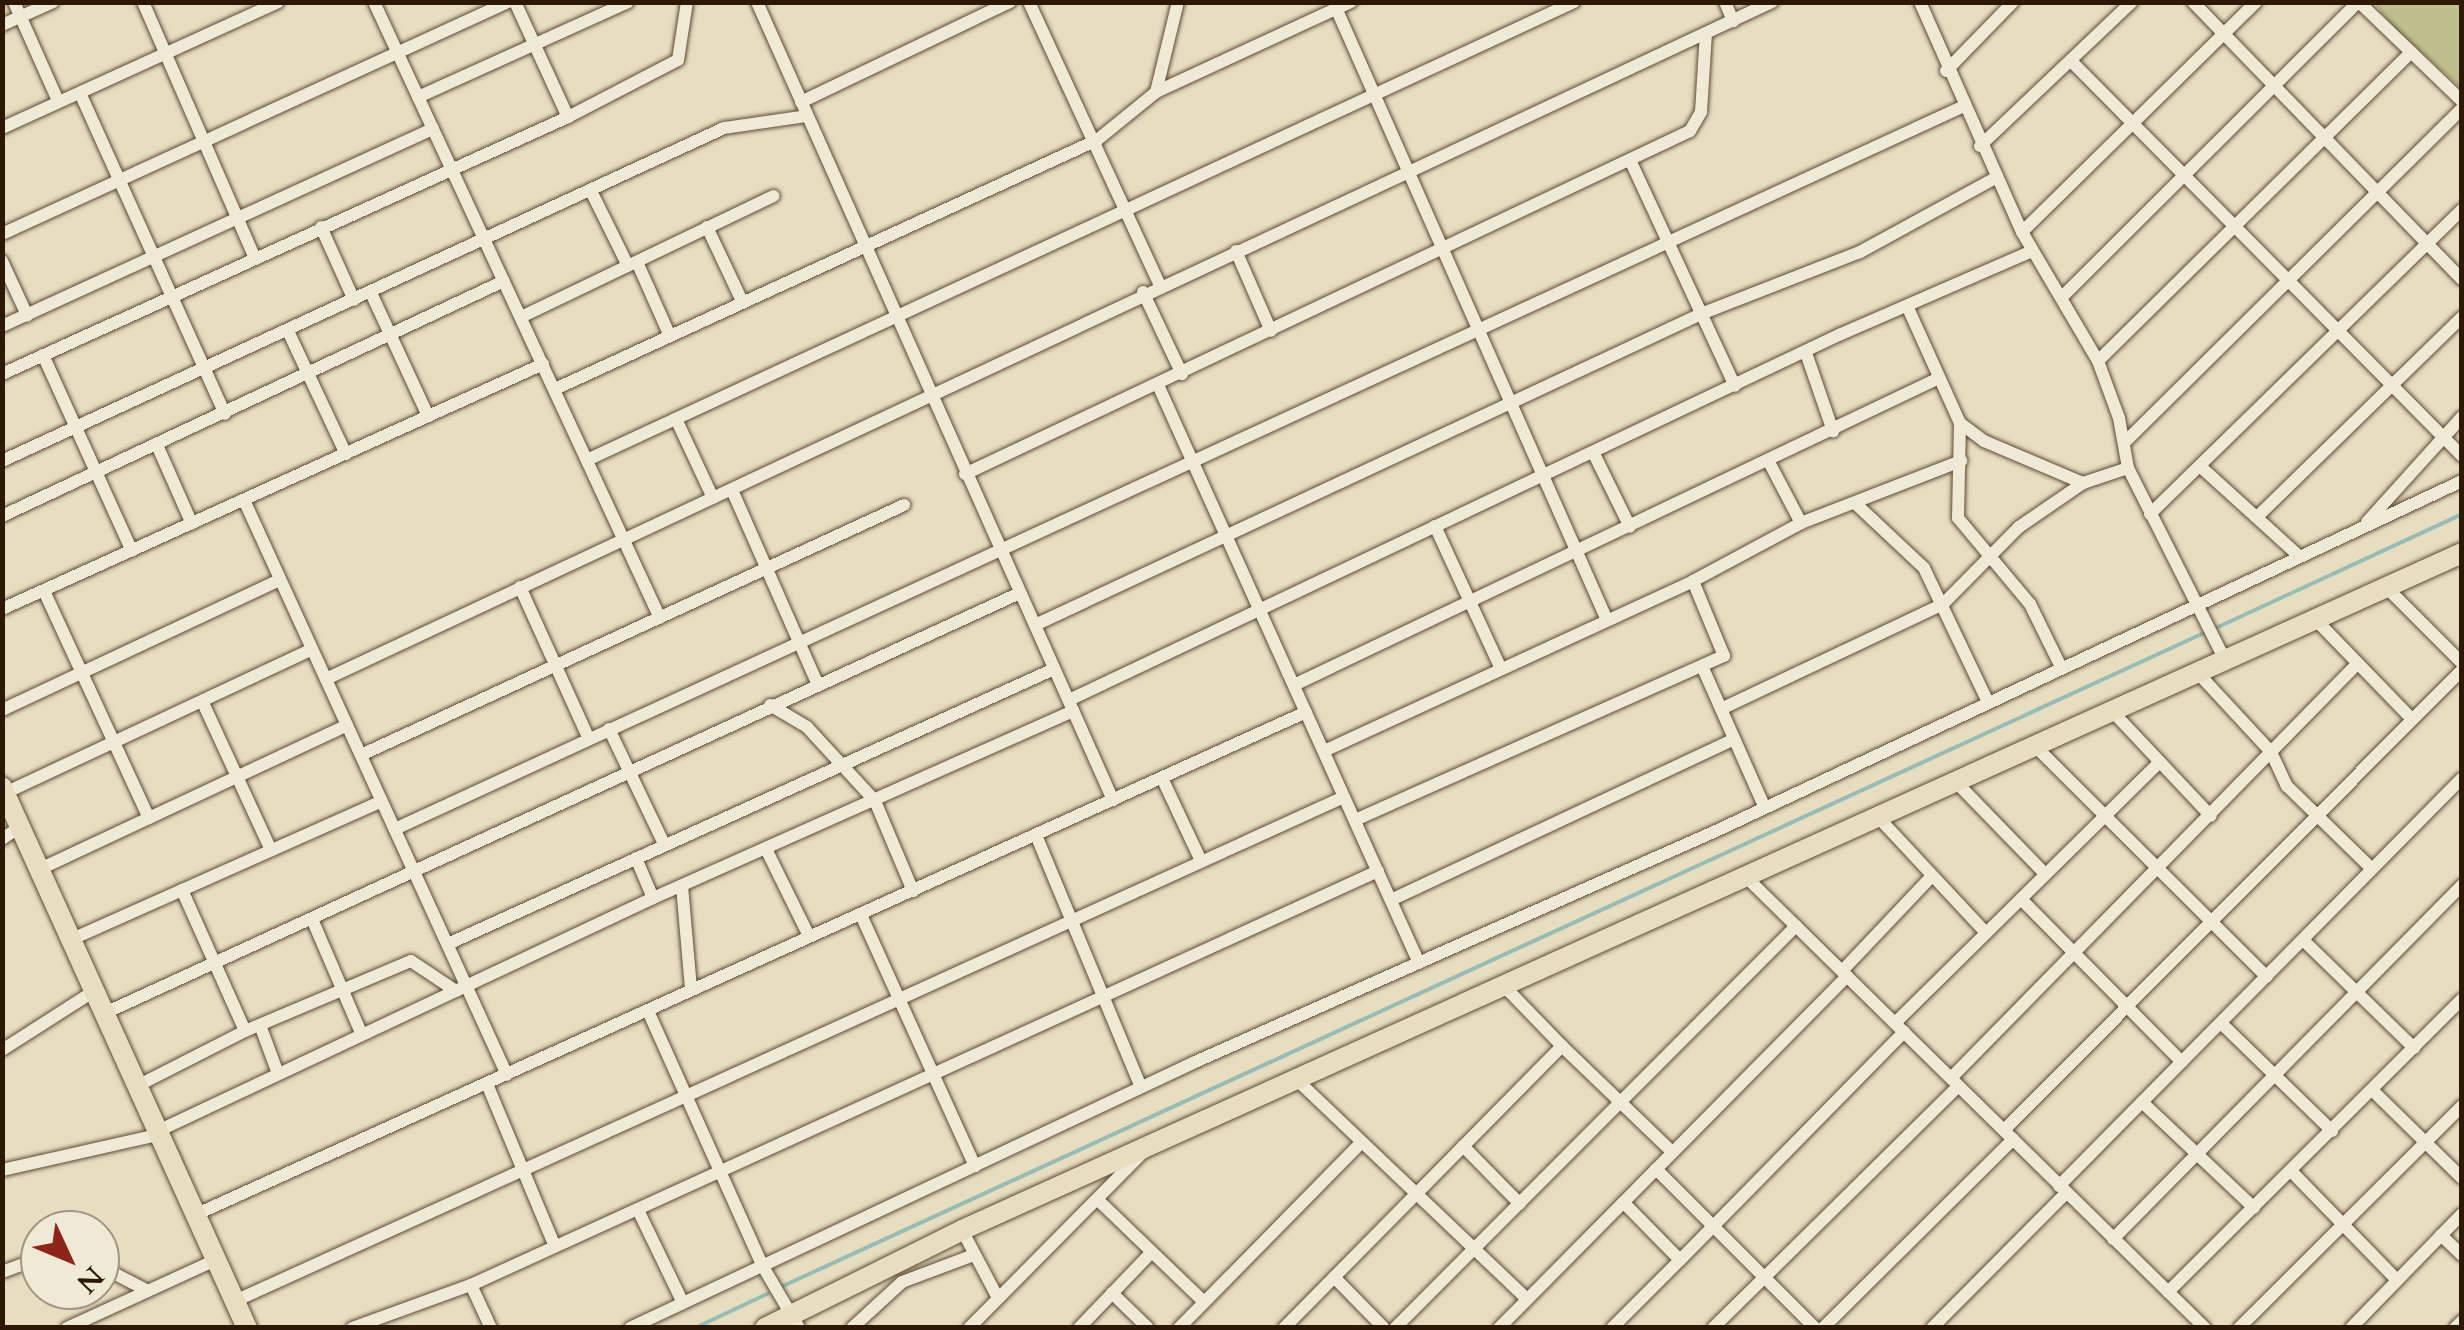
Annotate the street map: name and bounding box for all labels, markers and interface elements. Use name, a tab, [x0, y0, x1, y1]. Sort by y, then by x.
north arrow	[20, 1210, 120, 1310]
text: N	[68, 1258, 112, 1301]

